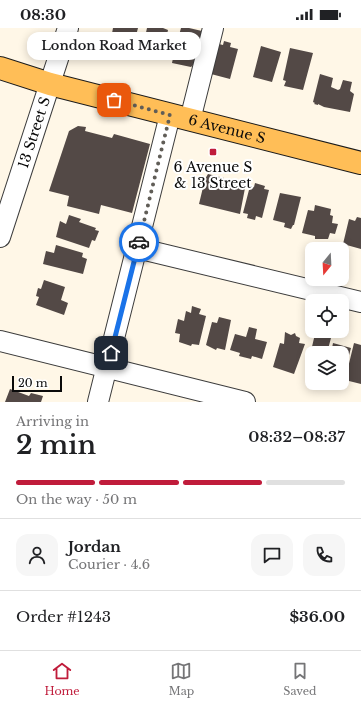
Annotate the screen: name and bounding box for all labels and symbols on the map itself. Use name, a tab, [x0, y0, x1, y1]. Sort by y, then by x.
callout: London Road Market	[27, 32, 201, 60]
pin	[97, 83, 131, 117]
street label: 13 Street S	[14, 94, 54, 170]
street label: 6 Avenue S	[186, 110, 267, 147]
marker: 6 Avenue S & 13 Street	[208, 147, 218, 157]
place label: 6 Avenue S & 13 Street	[174, 158, 252, 192]
courier	[119, 222, 159, 262]
north arrow	[305, 242, 349, 286]
pin	[94, 336, 128, 370]
scale bar	[12, 374, 62, 393]

